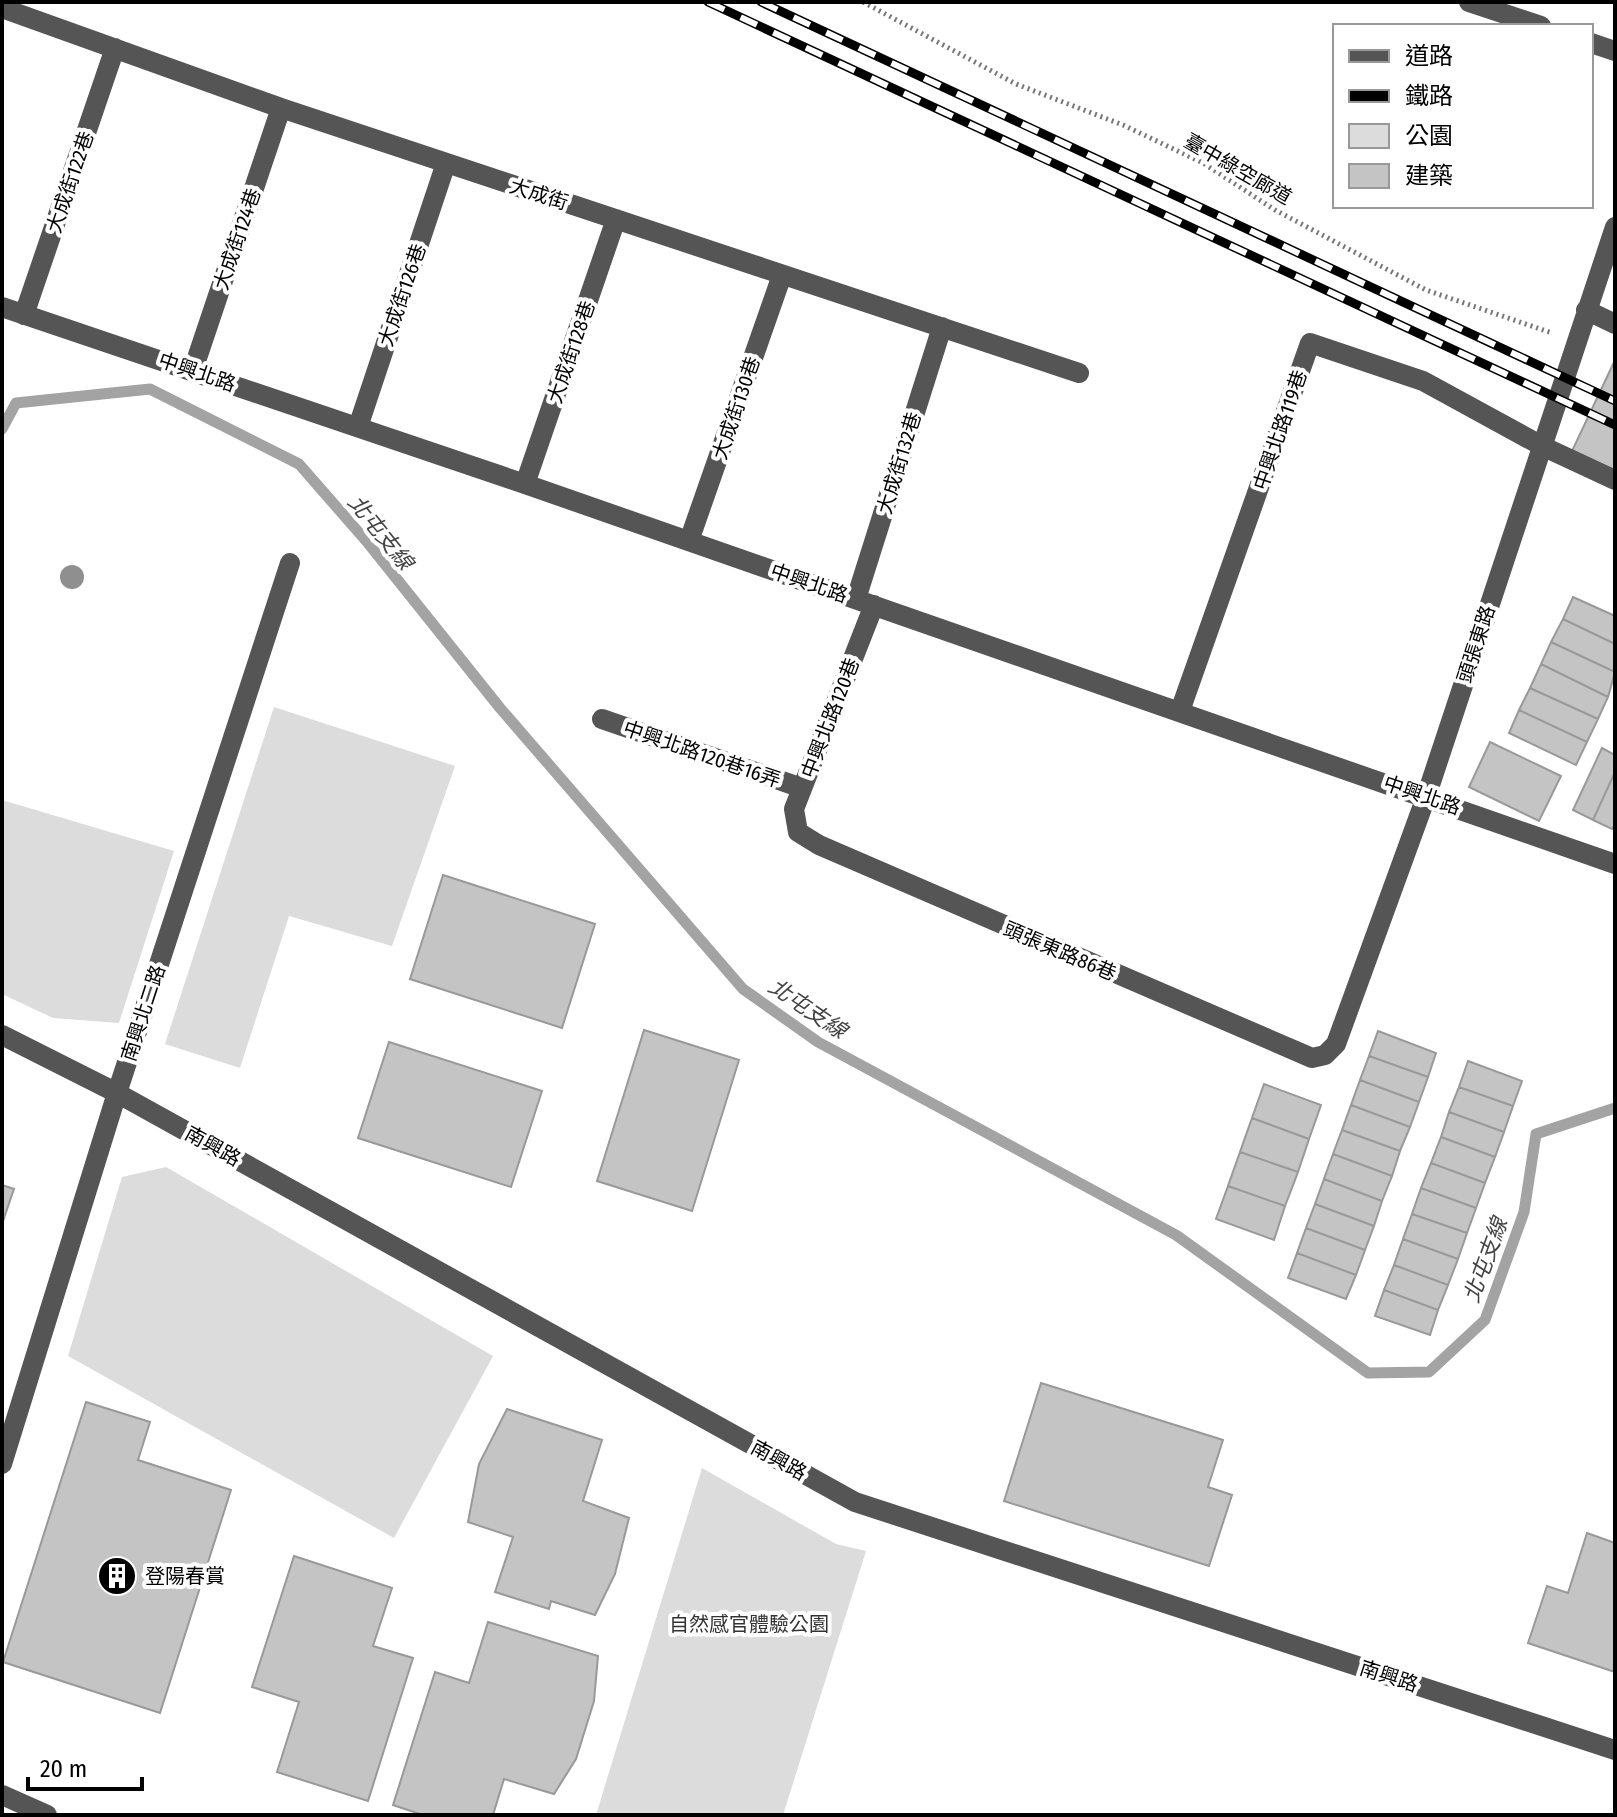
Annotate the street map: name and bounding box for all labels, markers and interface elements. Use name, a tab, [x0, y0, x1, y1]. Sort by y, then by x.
legend	[1333, 24, 1593, 208]
text: 道路	[1405, 42, 1453, 70]
text: 鐵路	[1405, 82, 1453, 110]
text: 公園	[1405, 122, 1453, 150]
street label: 大成街122巷	[41, 128, 99, 236]
street label: 臺中綠空廊道	[1180, 129, 1296, 209]
text: 建築	[1405, 162, 1453, 190]
street label: 大成街	[507, 173, 571, 215]
street label: 大成街124巷	[208, 185, 266, 293]
street label: 大成街126巷	[373, 241, 431, 349]
street label: 大成街128巷	[542, 298, 600, 406]
street label: 中興北路	[155, 348, 239, 396]
street label: 大成街130巷	[707, 353, 765, 463]
street label: 中興北路119巷	[1248, 367, 1312, 493]
street label: 大成街132巷	[872, 409, 926, 517]
water label: 北屯支線	[342, 490, 421, 577]
street label: 中興北路	[767, 559, 851, 607]
street label: 頭張東路	[1452, 602, 1500, 686]
street label: 中興北路120巷	[796, 654, 864, 782]
street label: 中興北路120巷16弄	[620, 716, 784, 792]
street label: 中興北路	[1380, 771, 1464, 819]
street label: 頭張東路86巷	[1000, 917, 1120, 985]
street label: 南興北二路	[116, 962, 170, 1064]
water label: 北屯支線	[764, 973, 854, 1046]
street label: 南興路	[181, 1121, 245, 1171]
water label: 北屯支線	[1458, 1211, 1514, 1306]
street label: 南興路	[747, 1435, 811, 1485]
building icon: 登陽春賞	[96, 1555, 138, 1597]
place label: 登陽春賞	[145, 1564, 225, 1588]
park label: 自然感官體驗公園	[669, 1612, 829, 1636]
street label: 南興路	[1357, 1655, 1421, 1697]
scale bar	[28, 1741, 142, 1791]
text: 20 m	[40, 1755, 87, 1783]

